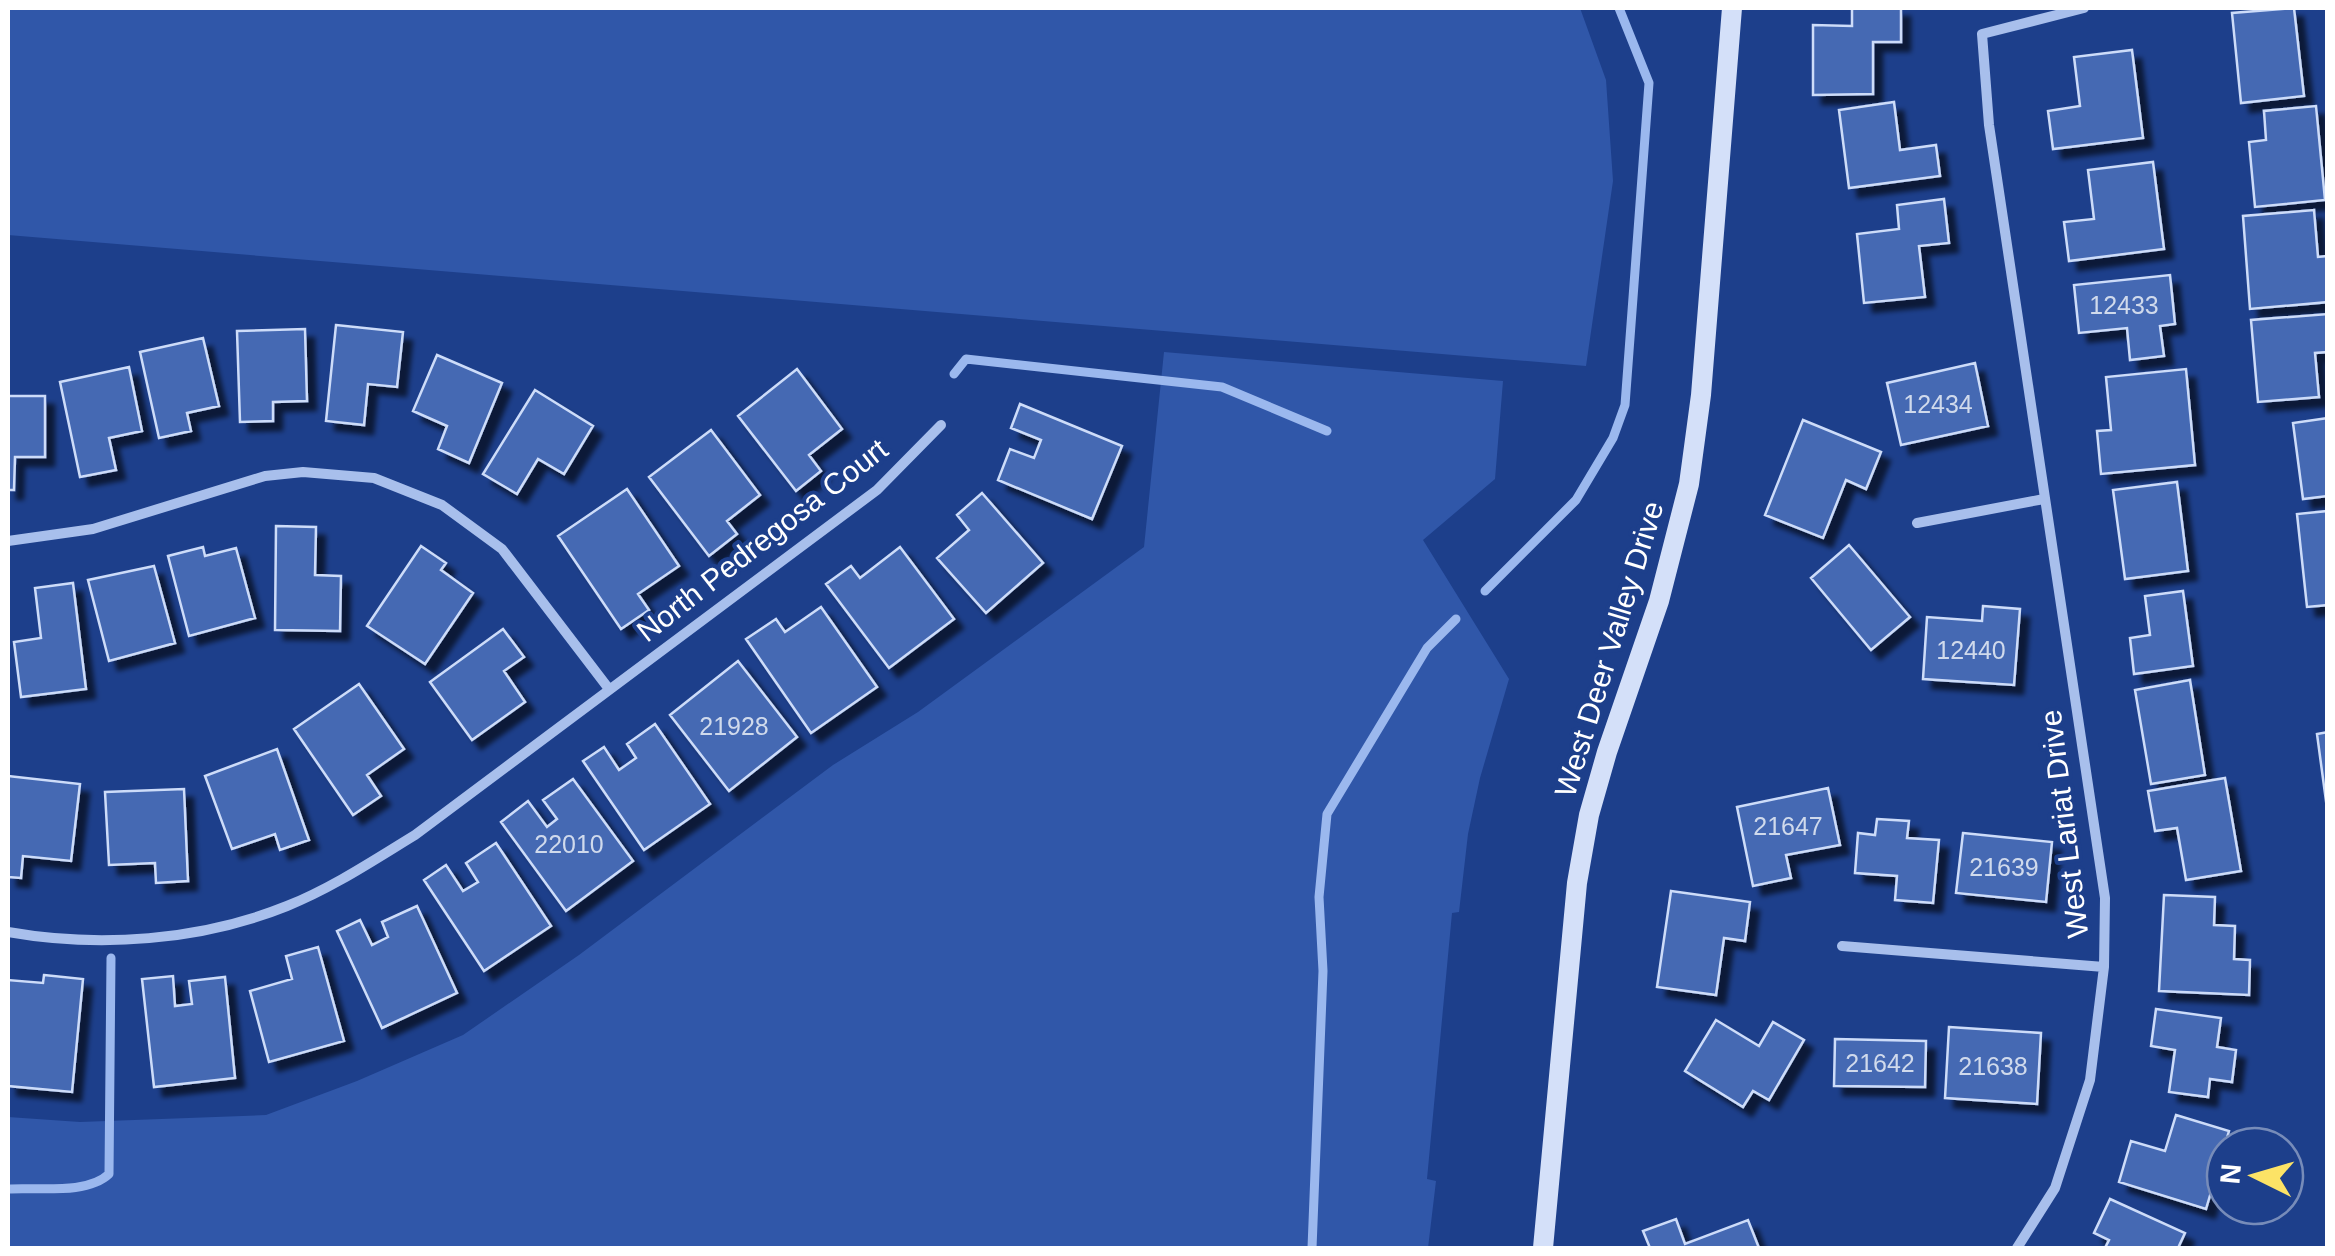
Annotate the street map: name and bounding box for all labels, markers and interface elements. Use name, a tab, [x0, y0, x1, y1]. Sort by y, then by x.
house number: 12433	[2089, 291, 2159, 319]
house number: 12434	[1903, 390, 1973, 418]
street label: North Pedregosa Court	[630, 432, 894, 648]
street label: West Deer Valley Drive	[1548, 497, 1670, 801]
house number: 12440	[1936, 636, 2006, 664]
street label: West Lariat Drive	[2034, 708, 2094, 940]
house number: 21928	[699, 712, 769, 740]
house number: 21647	[1753, 812, 1823, 840]
house number: 22010	[534, 830, 604, 858]
house number: 21639	[1969, 853, 2039, 881]
house number: 21642	[1845, 1049, 1915, 1077]
house number: 21638	[1958, 1052, 2028, 1080]
north arrow	[2205, 1126, 2305, 1226]
text: N	[2214, 1162, 2247, 1185]

